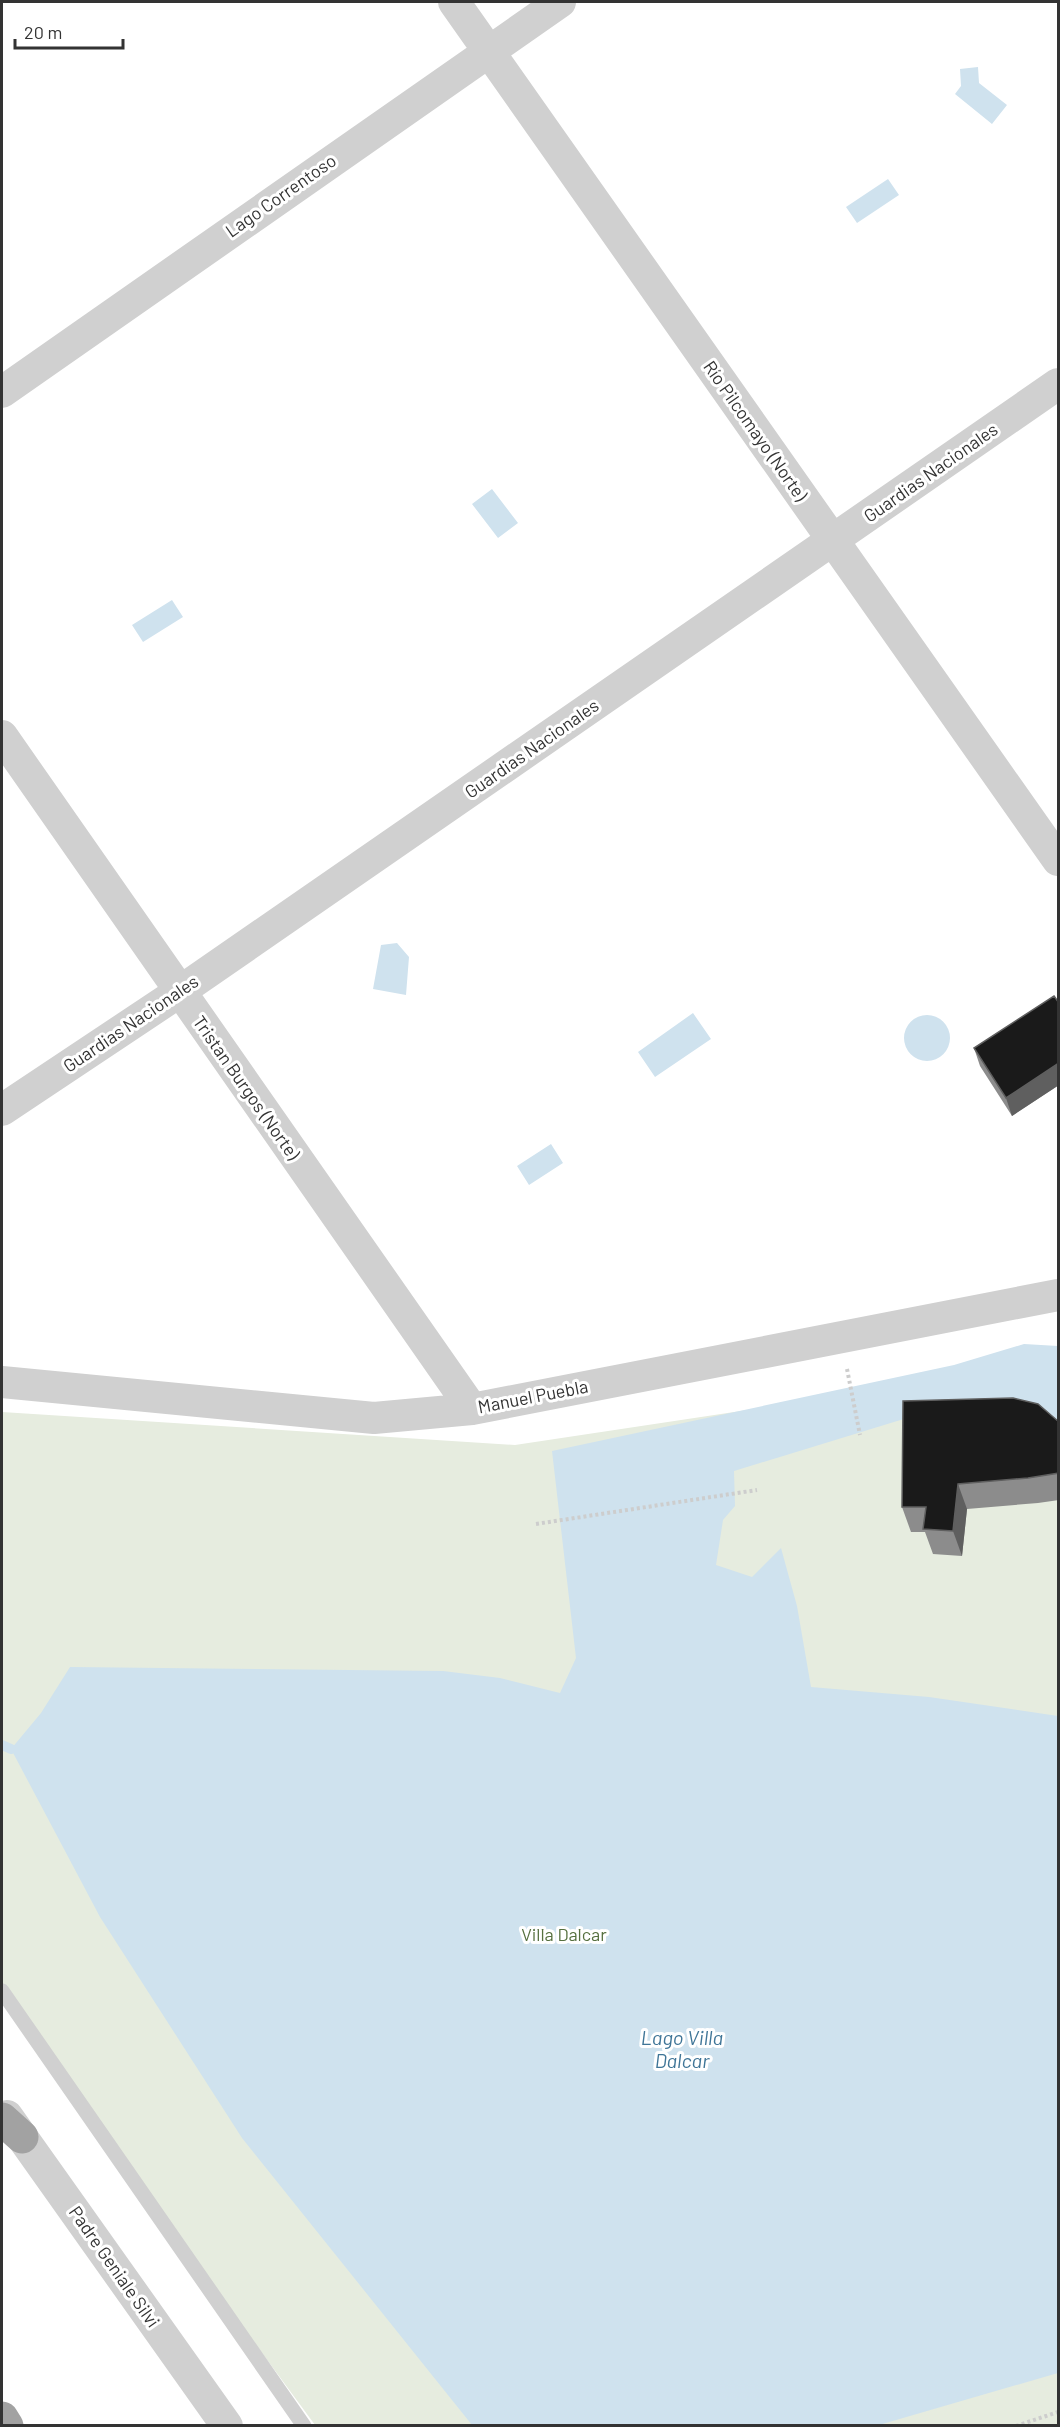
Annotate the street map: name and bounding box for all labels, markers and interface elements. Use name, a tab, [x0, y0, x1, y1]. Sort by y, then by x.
scale bar	[15, 12, 123, 50]
text: 20 m	[24, 21, 62, 43]
street label: Lago Correntoso	[221, 149, 340, 241]
street label: Río Pilcomayo (Norte)	[699, 356, 813, 505]
street label: Guardias Nacionales	[859, 418, 1002, 527]
street label: Guardias Nacionales	[460, 694, 603, 803]
street label: Guardias Nacionales	[59, 970, 202, 1077]
street label: Tristan Burgos (Norte)	[189, 1011, 305, 1164]
street label: Manuel Puebla	[476, 1375, 590, 1417]
park label: Villa Dalcar	[521, 1923, 607, 1945]
water label: Lago Villa Dalcar	[641, 2025, 723, 2072]
street label: Padre Geniale Silvi	[65, 2202, 165, 2331]

